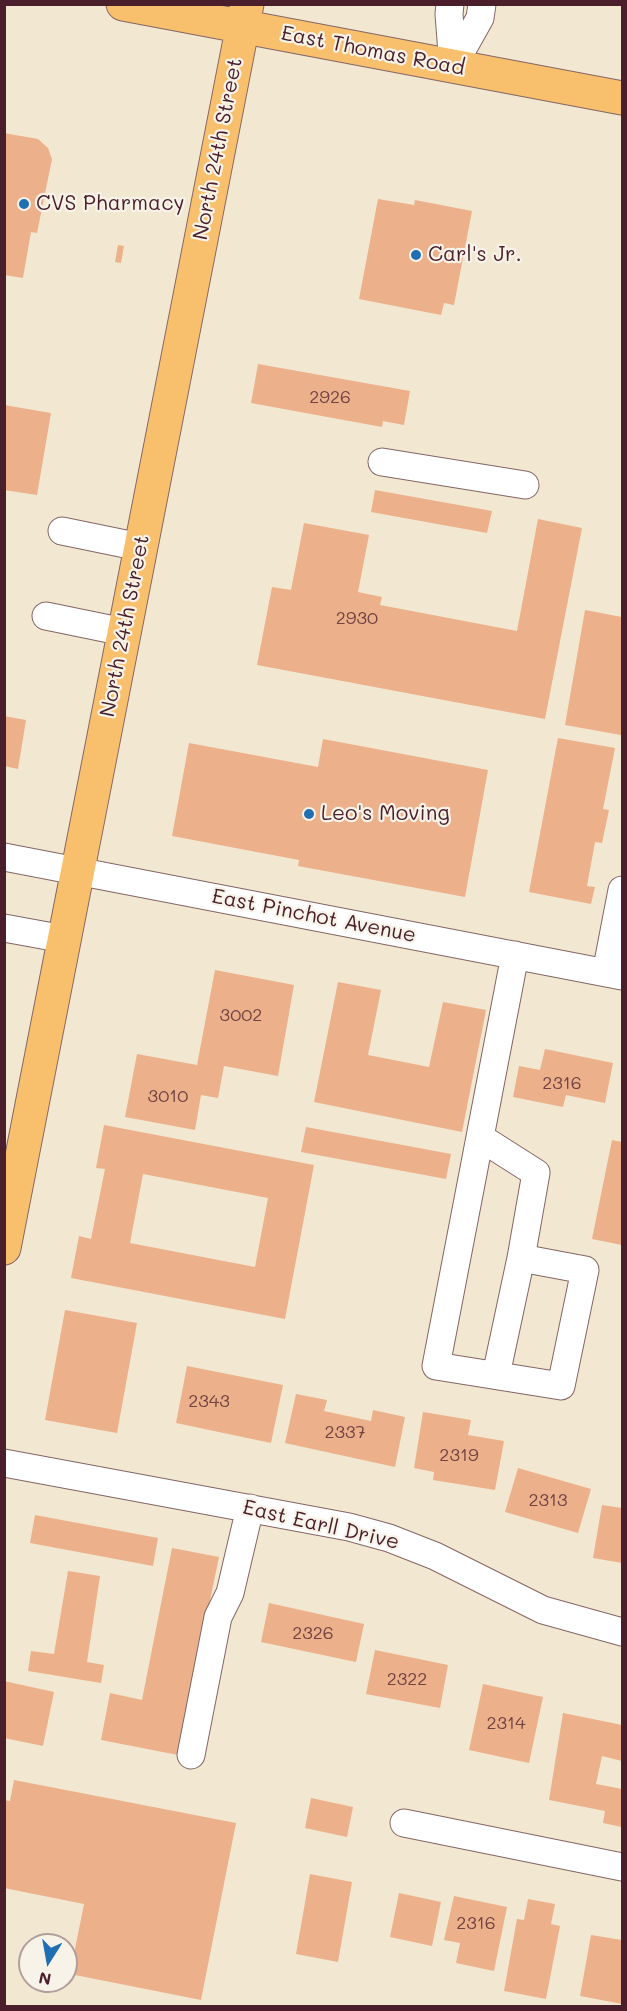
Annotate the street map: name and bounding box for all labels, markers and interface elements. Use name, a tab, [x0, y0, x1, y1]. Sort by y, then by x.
street label: East Thomas Road	[279, 21, 467, 81]
street label: North 24th Street	[188, 56, 248, 242]
place label: CVS Pharmacy	[36, 191, 184, 217]
marker: CVS Pharmacy	[17, 197, 31, 211]
place label: Carl's Jr.	[428, 242, 522, 268]
marker: Carl's Jr.	[409, 248, 423, 262]
house number: 2926	[309, 386, 351, 408]
street label: North 24th Street	[95, 533, 155, 719]
house number: 2930	[336, 607, 378, 629]
place label: Leo's Moving	[321, 801, 450, 827]
marker: Leo's Moving	[302, 807, 316, 821]
street label: East Pinchot Avenue	[210, 884, 418, 948]
house number: 3002	[220, 1004, 262, 1026]
house number: 2316	[542, 1072, 582, 1094]
house number: 3010	[148, 1085, 188, 1107]
house number: 2343	[188, 1390, 230, 1412]
house number: 2337	[324, 1421, 366, 1443]
house number: 2319	[439, 1444, 479, 1466]
house number: 2313	[528, 1489, 568, 1511]
street label: East Earll Drive	[240, 1495, 402, 1555]
house number: 2326	[292, 1622, 334, 1644]
house number: 2322	[387, 1668, 427, 1690]
house number: 2314	[486, 1712, 526, 1734]
house number: 2316	[456, 1912, 496, 1934]
north arrow	[18, 1933, 78, 1993]
text: N	[37, 1968, 53, 1991]

